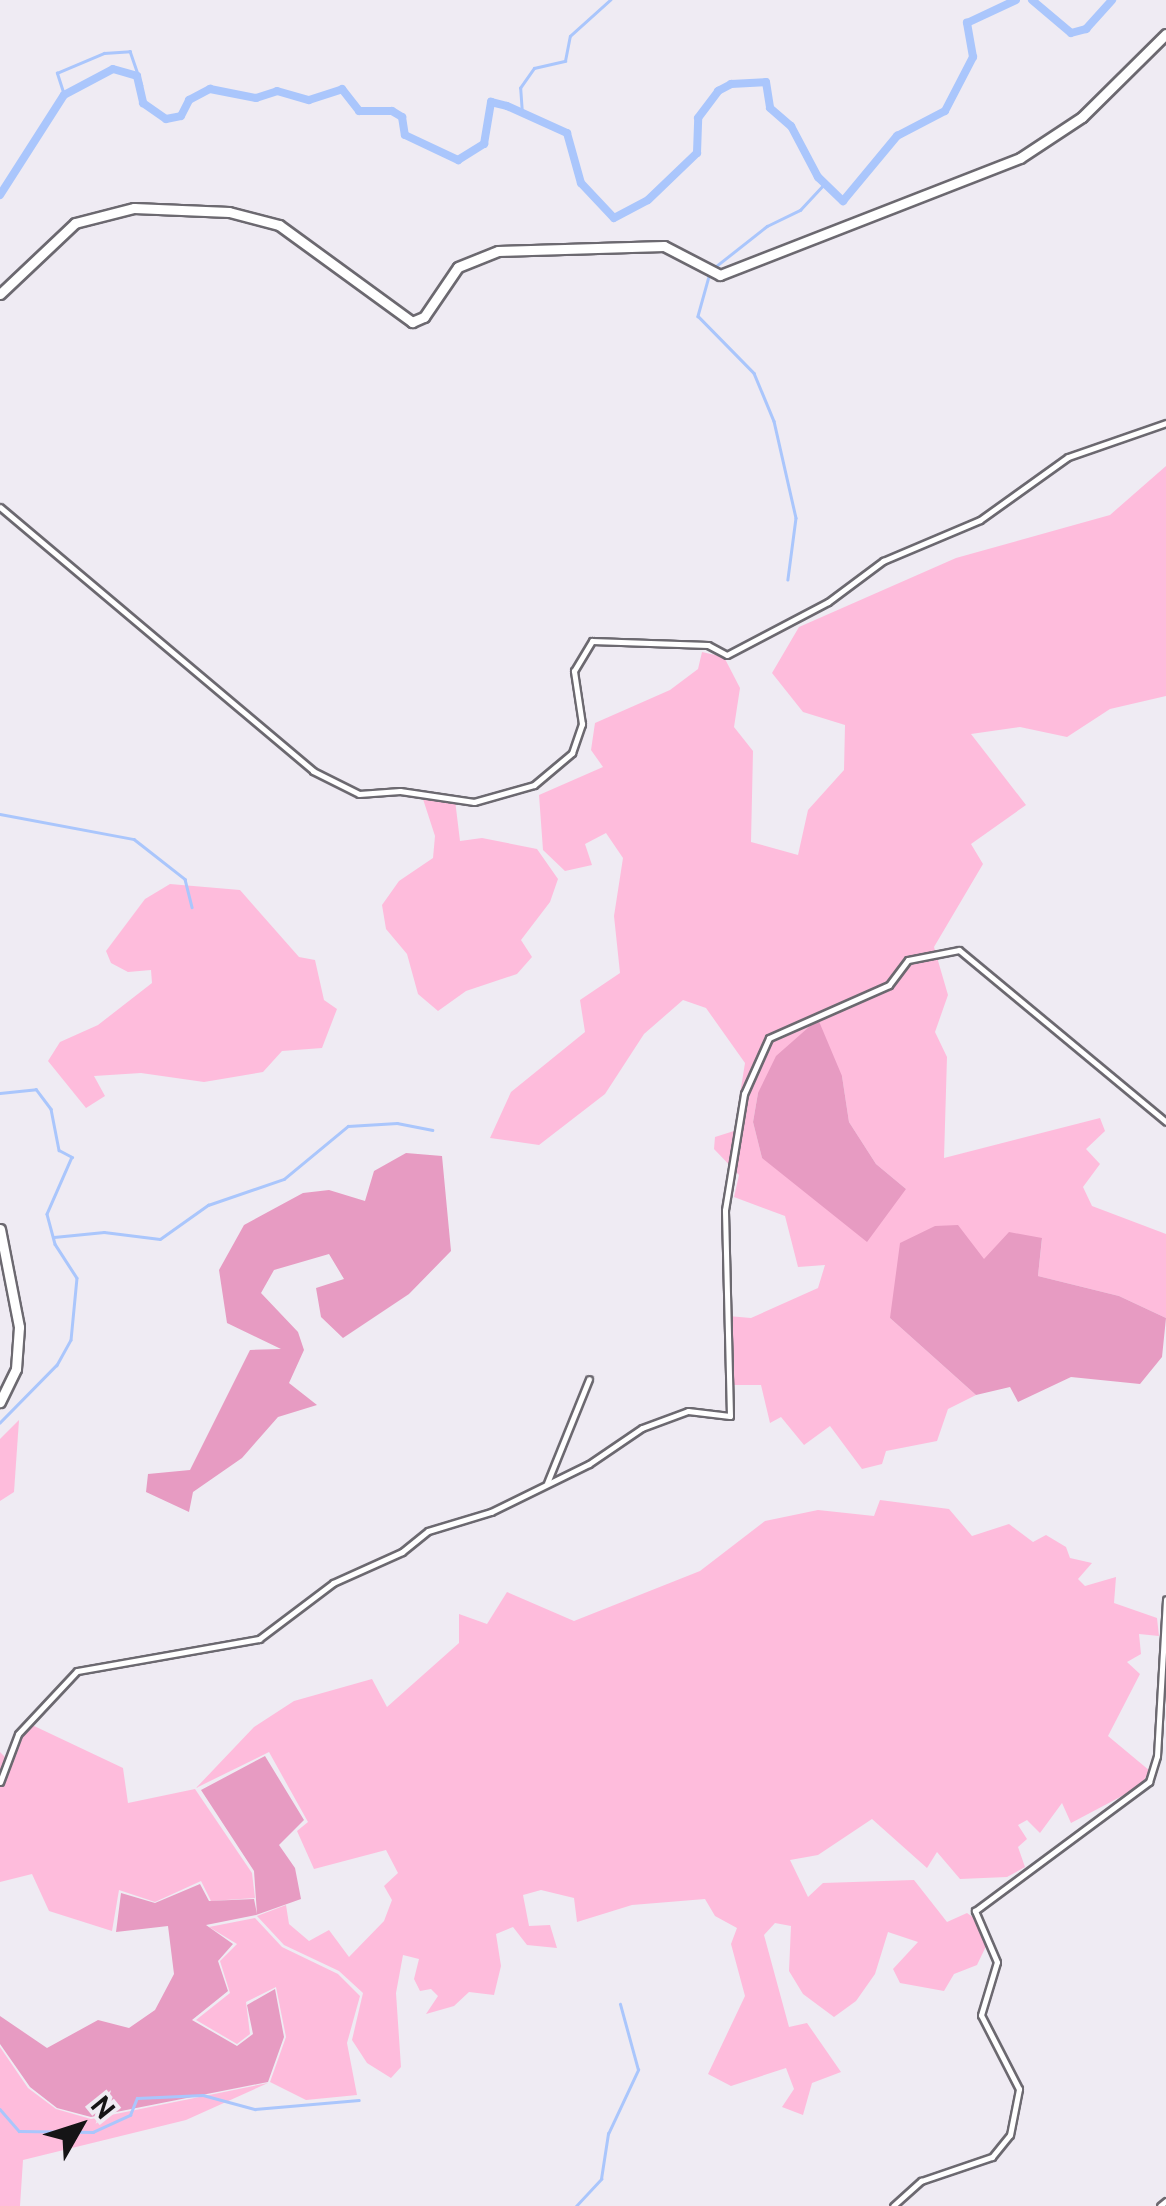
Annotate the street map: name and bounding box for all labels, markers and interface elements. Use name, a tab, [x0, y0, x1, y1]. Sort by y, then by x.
north arrow	[30, 2076, 130, 2176]
text: N	[84, 2089, 123, 2126]

